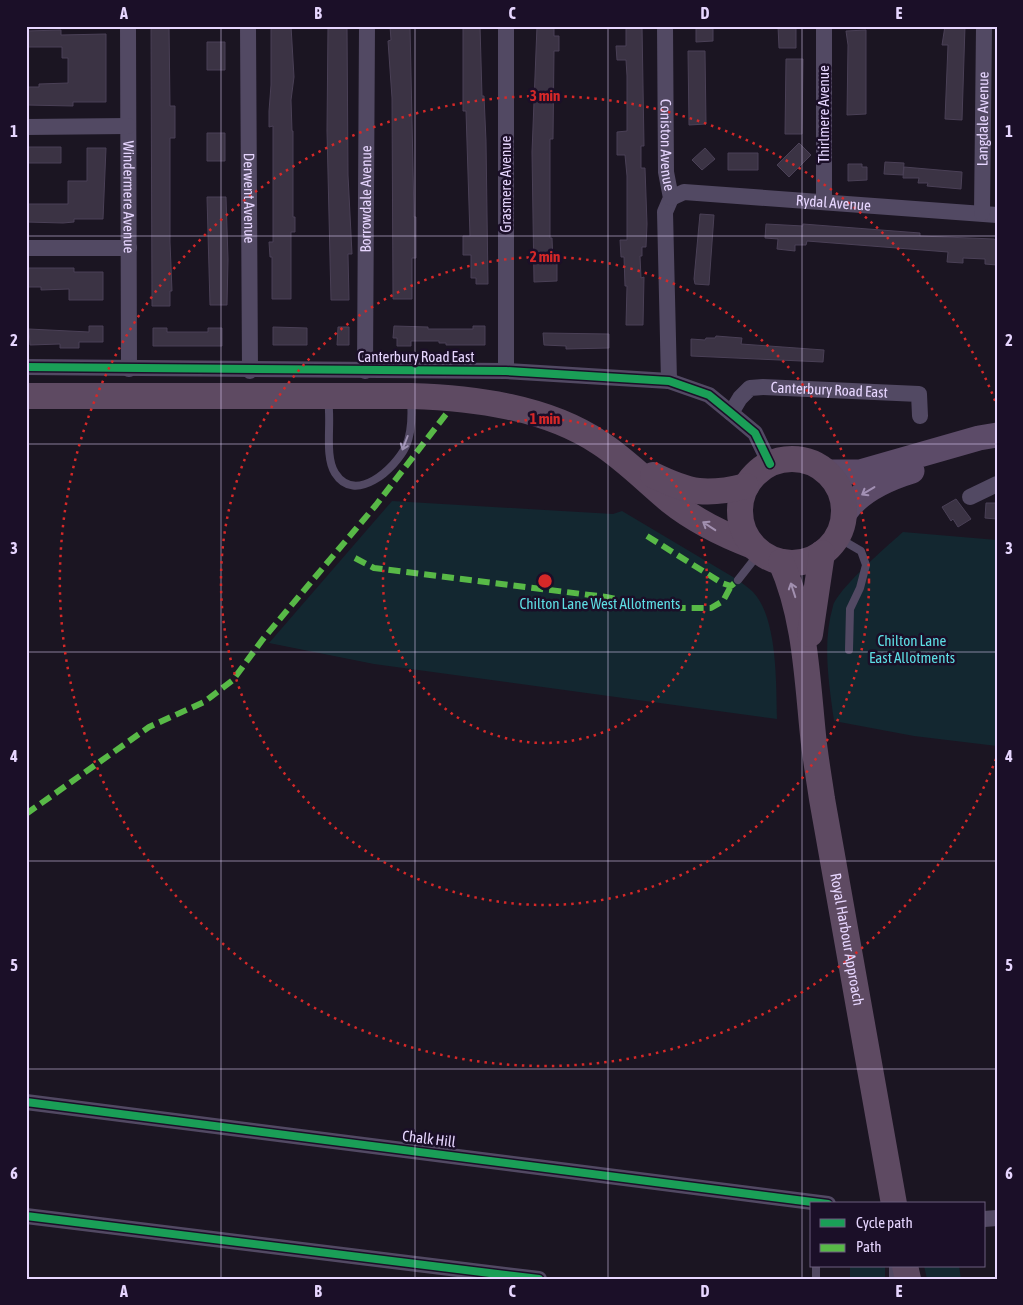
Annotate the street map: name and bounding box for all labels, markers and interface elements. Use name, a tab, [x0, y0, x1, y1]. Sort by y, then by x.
text: A	[119, 4, 128, 22]
text: B	[314, 4, 322, 22]
text: C	[508, 4, 516, 22]
text: D	[701, 4, 710, 22]
text: E	[896, 4, 903, 22]
street label: Thirlmere Avenue	[815, 65, 832, 163]
street label: Langdale Avenue	[974, 71, 992, 166]
text: 3 min	[530, 87, 560, 104]
street label: Coniston Avenue	[658, 99, 678, 192]
text: 1	[10, 122, 18, 140]
text: 1	[1005, 122, 1013, 140]
street label: Grasmere Avenue	[497, 135, 514, 232]
street label: Windermere Avenue	[120, 141, 138, 253]
street label: Borrowdale Avenue	[357, 145, 374, 253]
street label: Derwent Avenue	[241, 153, 258, 243]
street label: Rydal Avenue	[795, 191, 872, 214]
text: 2 min	[530, 248, 560, 265]
text: 2	[10, 331, 18, 349]
text: 2	[1005, 331, 1013, 349]
street label: Canterbury Road East	[357, 348, 475, 365]
street label: Canterbury Road East	[770, 378, 888, 401]
text: 1 min	[530, 410, 560, 427]
one-way arrow	[400, 435, 409, 450]
one-way arrow	[862, 486, 876, 496]
one-way arrow	[702, 521, 716, 531]
text: 3	[10, 539, 18, 557]
text: 3	[1005, 539, 1013, 557]
centre of rings	[536, 572, 554, 590]
one-way arrow	[787, 583, 797, 599]
park label: Chilton Lane West Allotments	[520, 595, 680, 612]
park label: Chilton Lane East Allotments	[869, 632, 955, 666]
text: 4	[9, 747, 18, 765]
text: 4	[1004, 747, 1013, 765]
street label: Royal Harbour Approach	[827, 872, 868, 1007]
text: 5	[10, 956, 18, 974]
text: 5	[1005, 956, 1013, 974]
street label: Chalk Hill	[401, 1127, 457, 1150]
text: 6	[10, 1164, 18, 1182]
text: 6	[1005, 1164, 1013, 1182]
legend	[810, 1202, 986, 1268]
text: Cycle path	[856, 1214, 913, 1231]
text: Path	[856, 1238, 882, 1255]
text: A	[119, 1282, 128, 1300]
text: B	[314, 1282, 322, 1300]
text: C	[508, 1282, 516, 1300]
text: D	[701, 1282, 710, 1300]
text: E	[896, 1282, 903, 1300]

